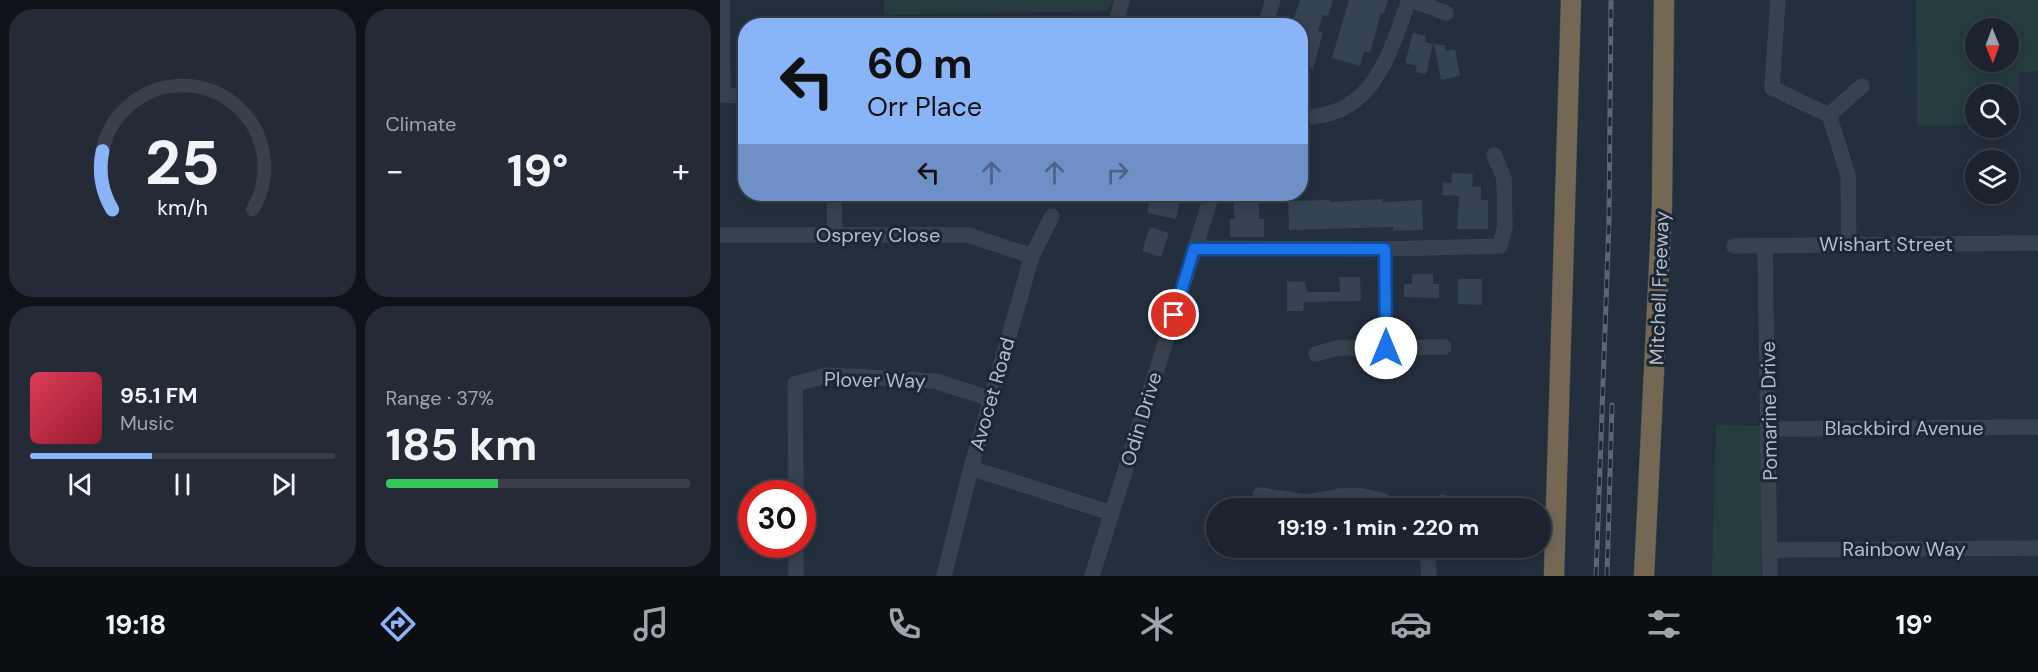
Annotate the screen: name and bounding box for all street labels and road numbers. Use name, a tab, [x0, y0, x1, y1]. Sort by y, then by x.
street label: Mitchell Freeway	[1643, 210, 1675, 366]
street label: Osprey Close	[816, 222, 940, 248]
street label: Wishart Street	[1819, 231, 1953, 257]
street label: Avocet Road	[963, 334, 1021, 454]
street label: Pomarine Drive	[1755, 341, 1783, 481]
street label: Plover Way	[824, 366, 926, 394]
street label: Odin Drive	[1114, 369, 1168, 469]
street label: Blackbird Avenue	[1824, 415, 1984, 441]
street label: Rainbow Way	[1842, 536, 1966, 562]

